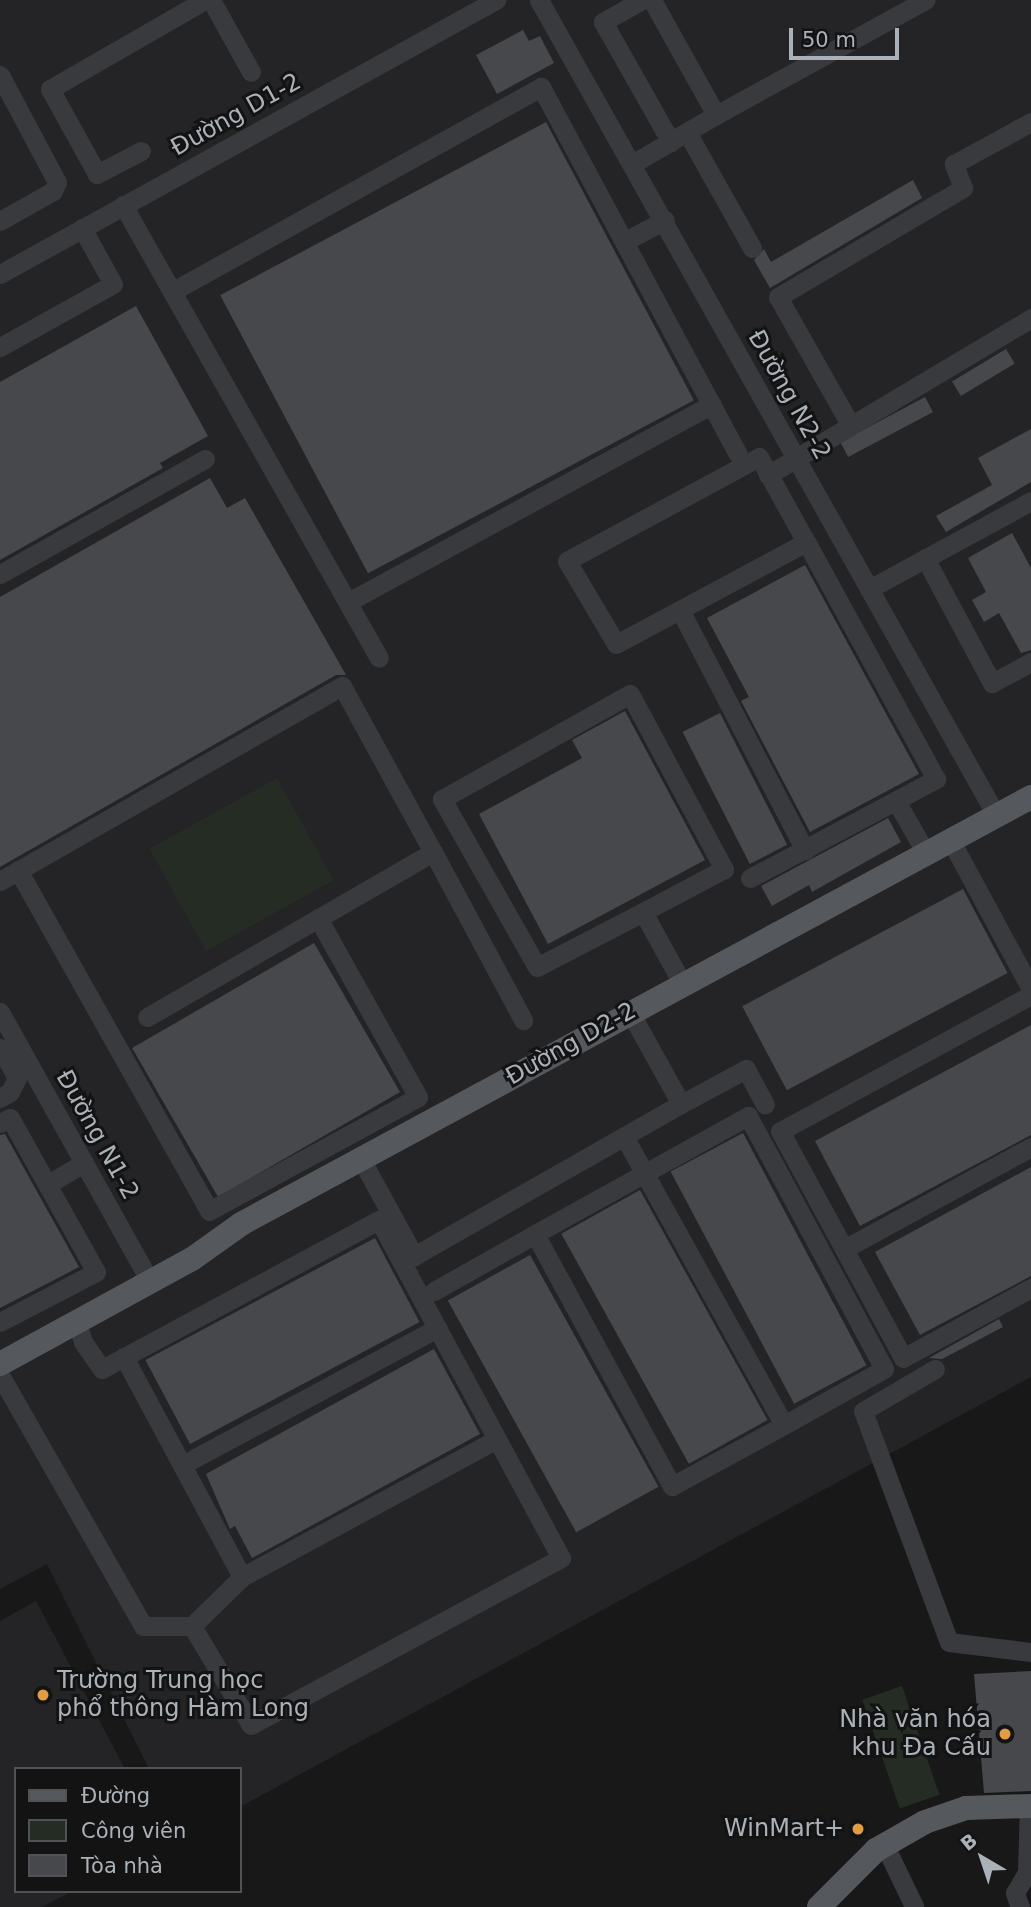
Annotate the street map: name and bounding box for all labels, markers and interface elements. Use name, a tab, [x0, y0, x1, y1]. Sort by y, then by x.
scale bar	[793, 14, 903, 58]
text: 50 m	[802, 28, 856, 52]
street label: Đường D1-2	[166, 67, 306, 163]
street label: Đường N2-2	[742, 325, 836, 465]
street label: Đường D2-2	[501, 996, 641, 1092]
street label: Đường N1-2	[50, 1065, 144, 1205]
place label: Trường Trung học phổ thông Hàm Long	[57, 1667, 309, 1723]
marker: Trường Trung học phổ thông Hàm Long	[35, 1687, 51, 1703]
place label: Nhà văn hóa khu Đa Cấu	[839, 1706, 991, 1762]
marker: Nhà văn hóa khu Đa Cấu	[997, 1726, 1013, 1742]
legend	[14, 1767, 242, 1893]
text: Đường	[81, 1784, 150, 1808]
place label: WinMart+	[724, 1815, 844, 1843]
text: Công viên	[81, 1819, 186, 1843]
marker: WinMart+	[850, 1821, 866, 1837]
north arrow	[947, 1823, 1017, 1893]
text: B	[956, 1829, 981, 1855]
text: Tòa nhà	[81, 1854, 163, 1878]

